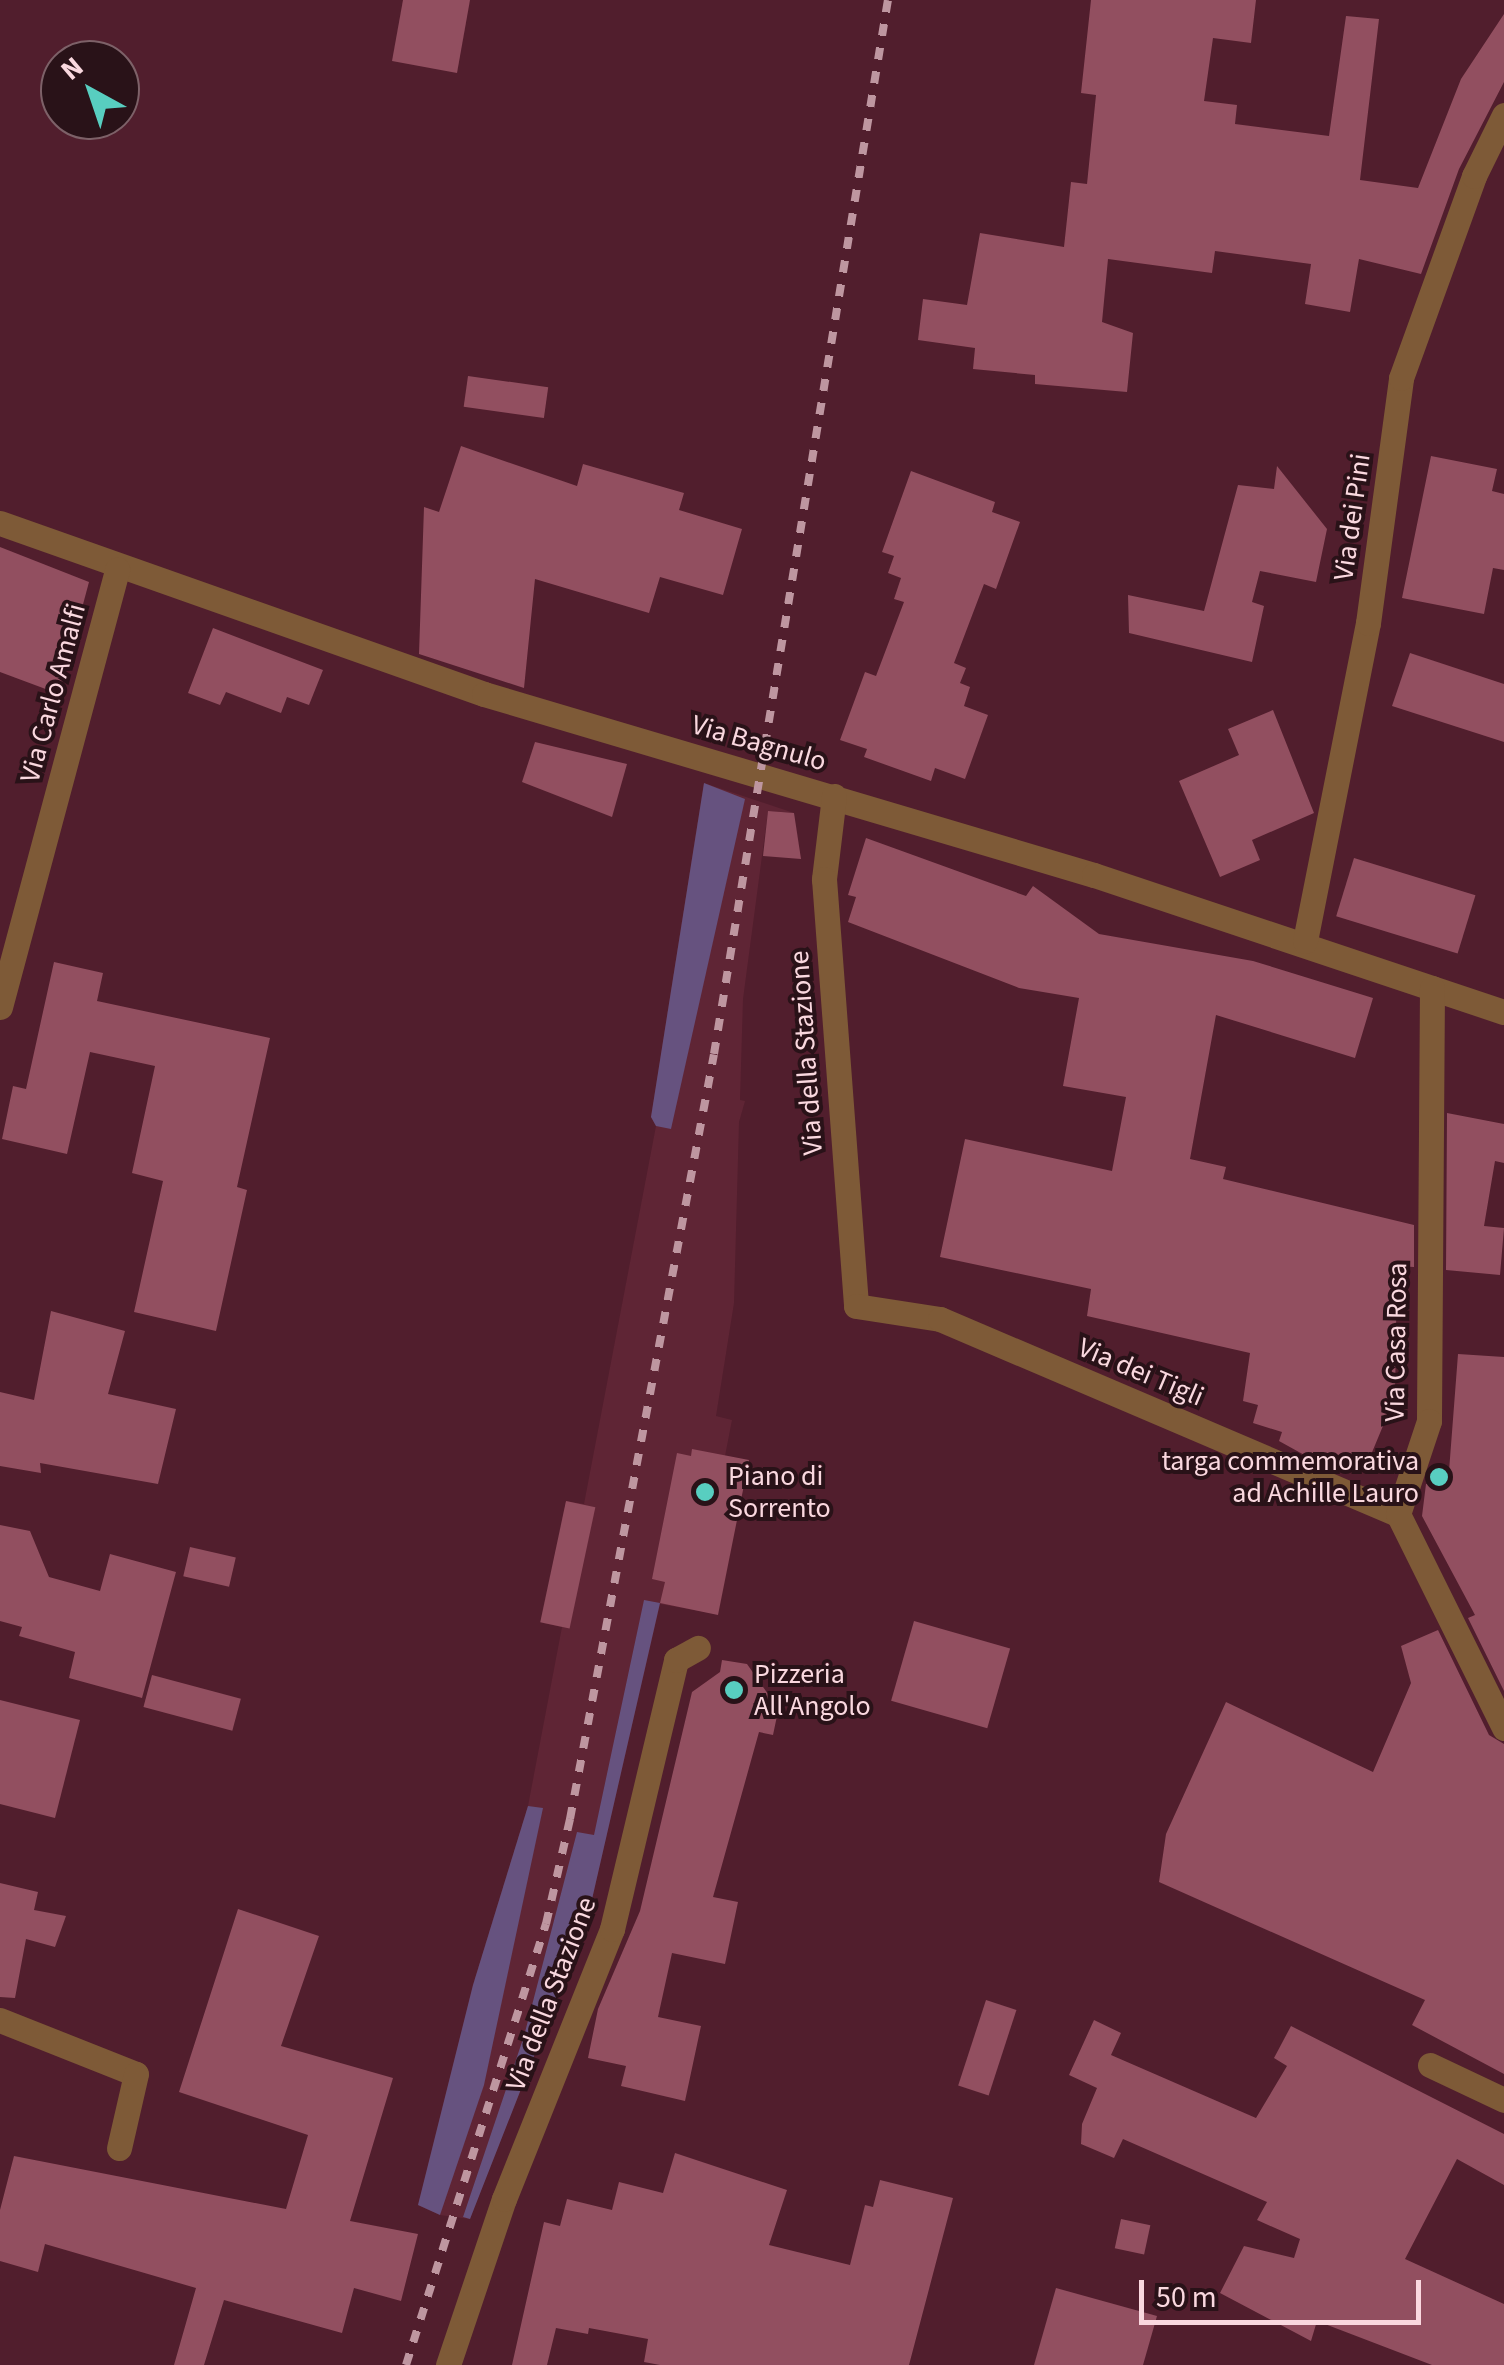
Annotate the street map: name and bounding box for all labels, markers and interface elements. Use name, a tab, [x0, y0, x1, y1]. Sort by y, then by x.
north arrow	[40, 40, 140, 140]
text: N	[52, 47, 92, 90]
street label: Via dei Pini	[1326, 451, 1378, 583]
street label: Via Carlo Amalfi	[13, 600, 93, 786]
street label: Via Bagnulo	[688, 708, 830, 778]
street label: Via della Stazione	[782, 950, 830, 1156]
street label: Via Casa Rosa	[1378, 1262, 1414, 1422]
street label: Via dei Tigli	[1073, 1331, 1209, 1413]
place label: targa commemorativa ad Achille Lauro	[1161, 1444, 1419, 1510]
place label: Piano di Sorrento	[728, 1459, 831, 1525]
marker: targa commemorativa ad Achille Lauro	[1428, 1466, 1450, 1488]
marker: Piano di Sorrento	[692, 1479, 718, 1505]
place label: Pizzeria All'Angolo	[754, 1657, 871, 1723]
marker: Pizzeria All'Angolo	[723, 1679, 745, 1701]
street label: Via della Stazione	[499, 1892, 603, 2096]
scale bar	[1144, 2260, 1426, 2322]
text: 50 m	[1156, 2276, 1217, 2319]

